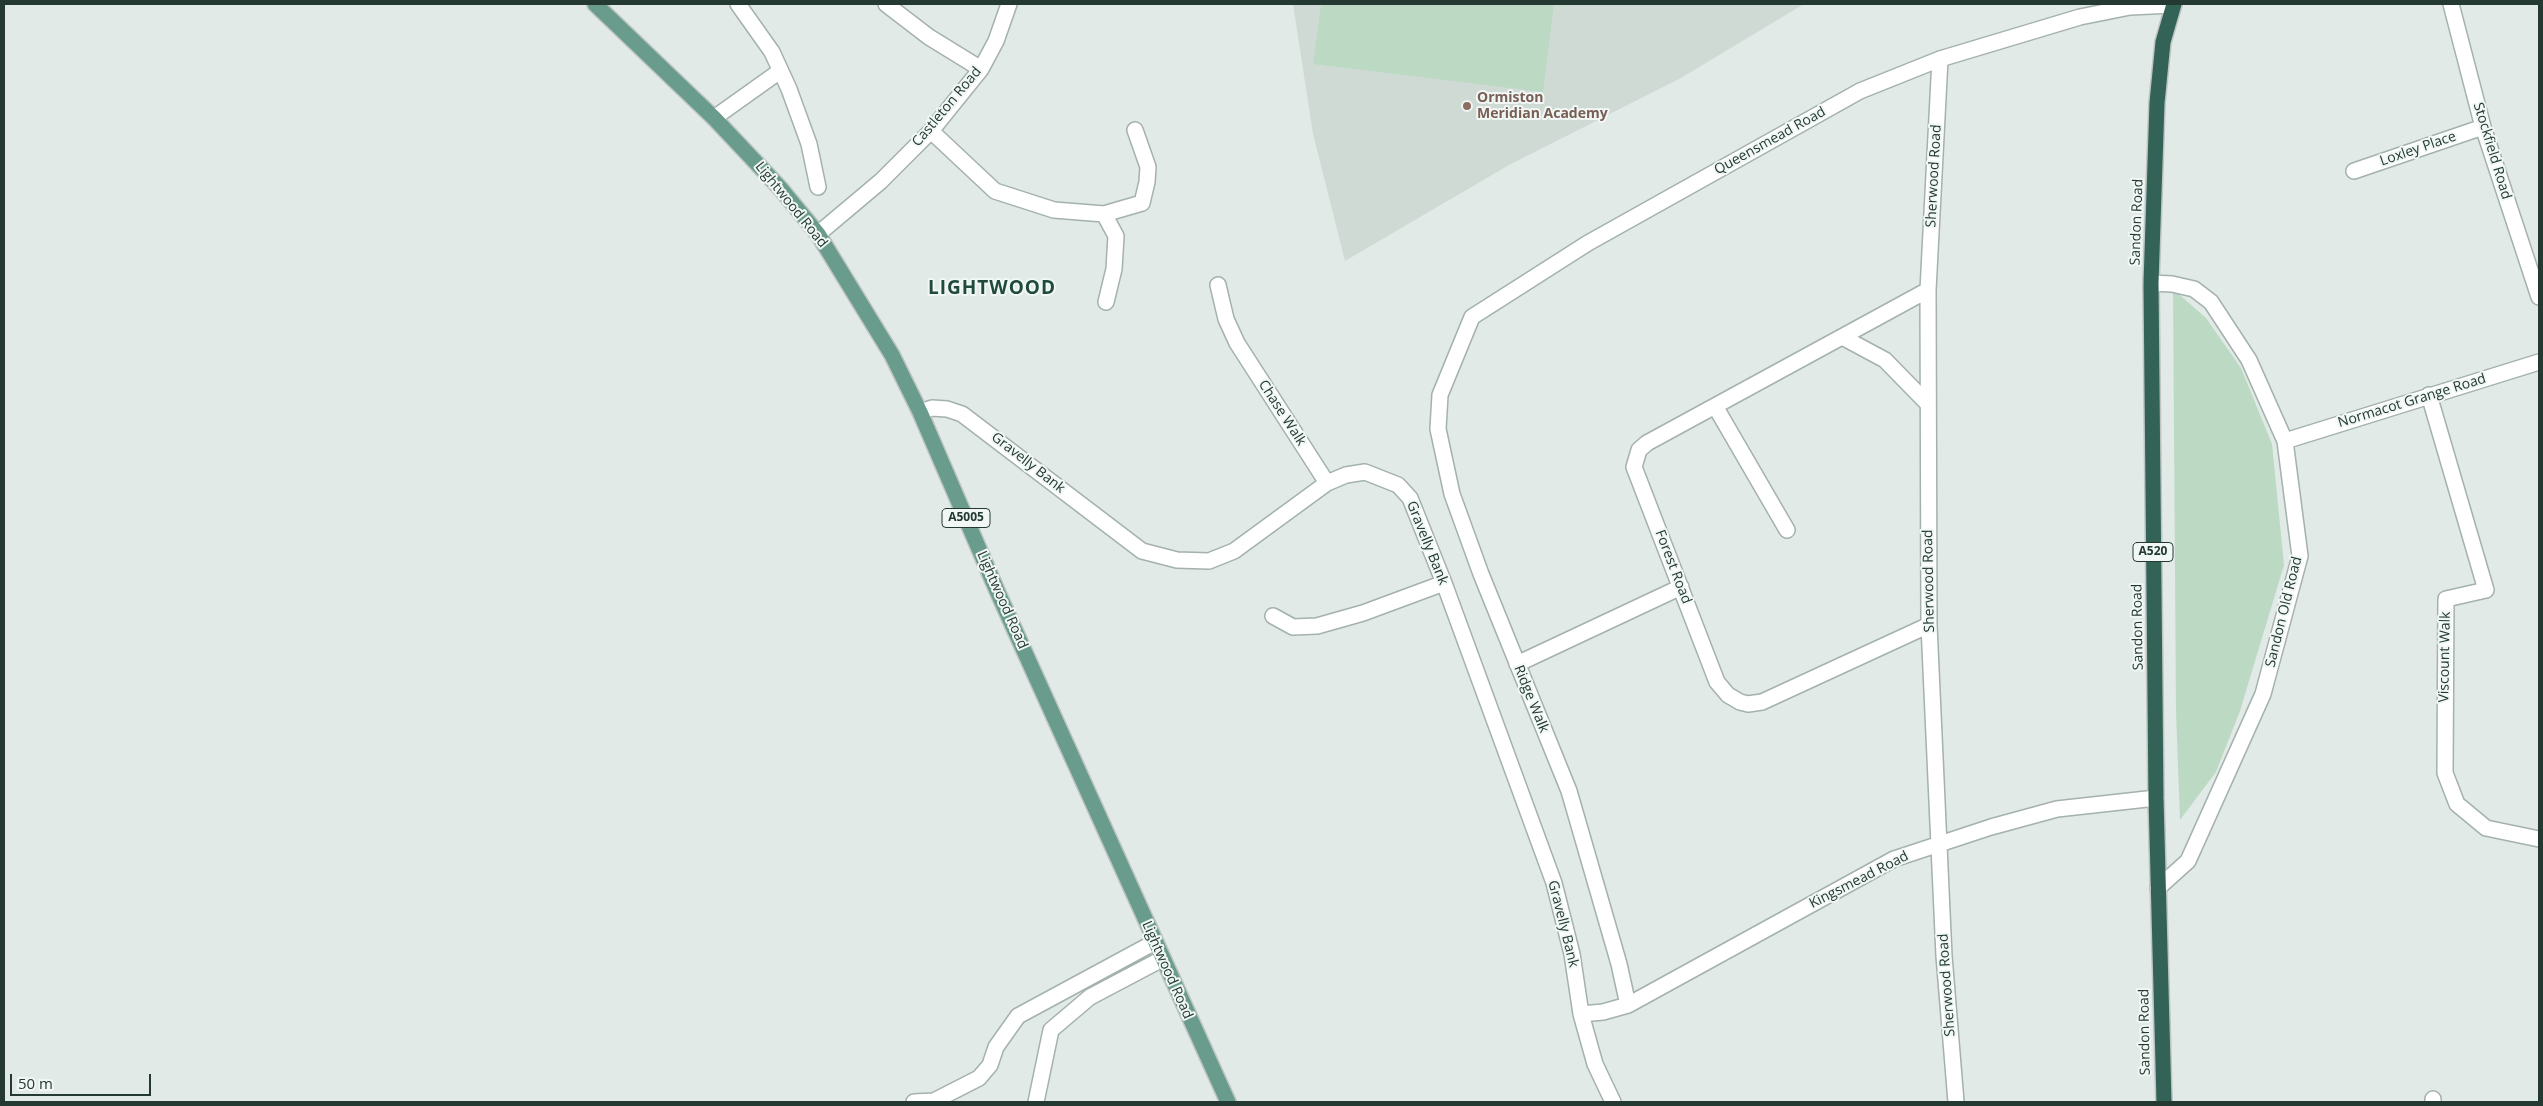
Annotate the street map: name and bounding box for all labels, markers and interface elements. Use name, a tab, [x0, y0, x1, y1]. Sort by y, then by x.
street label: Castleton Road	[909, 64, 985, 150]
place label: Ormiston Meridian Academy	[1477, 90, 1608, 122]
marker: Ormiston Meridian Academy	[1461, 100, 1473, 112]
street label: Stockfield Road	[2469, 101, 2515, 201]
street label: Queensmead Road	[1711, 103, 1829, 179]
street label: Sherwood Road	[1923, 124, 1945, 228]
street label: Loxley Place	[2378, 128, 2458, 170]
street label: Lightwood Road	[751, 159, 831, 251]
street label: Sandon Road	[2127, 178, 2147, 266]
district label: LIGHTWOOD	[927, 278, 1057, 300]
street label: Normacot Grange Road	[2336, 370, 2488, 432]
street label: Chase Walk	[1255, 377, 1309, 449]
street label: Gravelly Bank	[988, 429, 1068, 497]
street label: Gravelly Bank	[1403, 499, 1451, 587]
road number: A5005	[942, 508, 990, 528]
street label: Forest Road	[1651, 528, 1695, 606]
street label: Sherwood Road	[1920, 529, 1938, 633]
road number: A520	[2133, 542, 2173, 562]
street label: Lightwood Road	[973, 548, 1031, 652]
street label: Sandon Old Road	[2262, 555, 2306, 669]
street label: Sandon Road	[2129, 584, 2147, 670]
street label: Viscount Walk	[2436, 611, 2454, 703]
street label: Ridge Walk	[1510, 663, 1552, 735]
street label: Kingsmead Road	[1807, 848, 1911, 912]
street label: Gravelly Bank	[1544, 879, 1582, 969]
street label: Lightwood Road	[1138, 918, 1196, 1022]
street label: Sherwood Road	[1935, 933, 1959, 1037]
street label: Sandon Road	[2136, 989, 2154, 1075]
scale bar	[12, 1064, 154, 1096]
text: 50 m	[18, 1073, 53, 1093]

